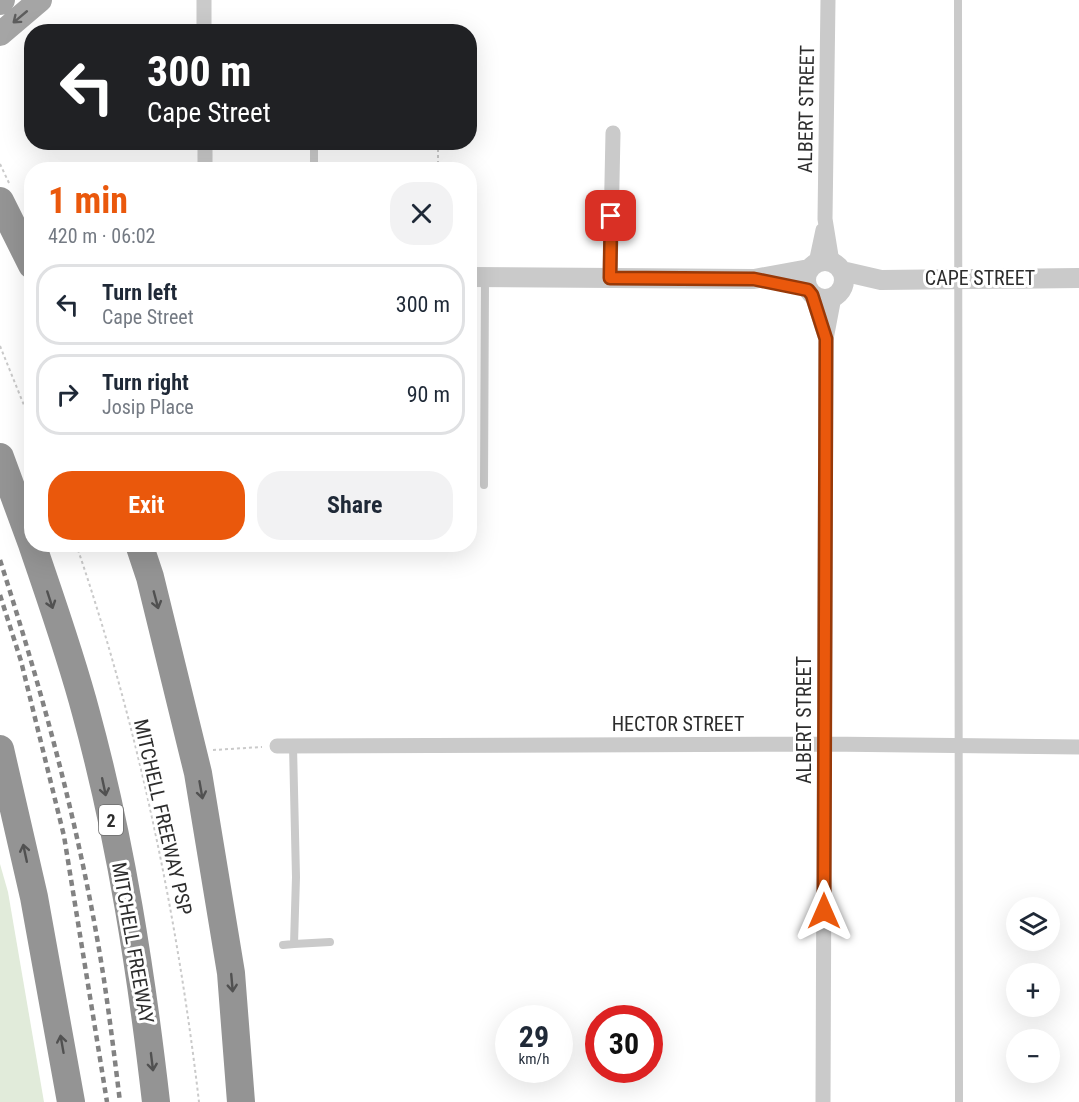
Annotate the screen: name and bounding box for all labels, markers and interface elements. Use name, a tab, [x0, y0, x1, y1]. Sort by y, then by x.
one-way arrow	[13, 10, 28, 24]
street label: ALBERT STREET	[793, 45, 819, 173]
text: 300 m	[147, 47, 252, 96]
icon: left	[48, 48, 126, 126]
text: Cape Street	[147, 97, 271, 129]
text: 1 min	[48, 180, 128, 222]
button: close	[390, 182, 453, 245]
pin	[585, 190, 636, 241]
icon: arrive	[594, 199, 627, 232]
text: 420 m · 06:02	[48, 224, 155, 248]
street label: CAPE STREET	[925, 266, 1035, 290]
text: Turn left	[102, 280, 177, 305]
icon: left	[51, 288, 84, 321]
text: 300 m	[396, 292, 450, 317]
text: Cape Street	[102, 305, 194, 329]
text: Turn right	[102, 370, 189, 395]
icon: right	[51, 378, 84, 411]
text: 90 m	[407, 382, 450, 407]
text: Josip Place	[102, 395, 194, 419]
button: Exit	[48, 471, 245, 540]
button: Share	[257, 471, 453, 540]
one-way arrow	[46, 590, 57, 609]
one-way arrow	[150, 591, 162, 610]
street label: ALBERT STREET	[792, 656, 816, 784]
street label: HECTOR STREET	[612, 712, 744, 736]
street label: MITCHELL FREEWAY PSP	[129, 717, 197, 917]
one-way arrow	[99, 777, 110, 797]
one-way arrow	[196, 780, 207, 799]
road number: 2	[99, 805, 123, 835]
one-way arrow	[18, 844, 30, 863]
street label: MITCHELL FREEWAY	[107, 861, 159, 1026]
position arrow	[792, 879, 856, 943]
map controls	[1006, 897, 1060, 1083]
button: layers	[1006, 897, 1060, 951]
button: +	[1006, 963, 1060, 1017]
one-way arrow	[227, 972, 238, 992]
speed limit sign: 30	[585, 1005, 663, 1083]
text: 29	[519, 1019, 549, 1054]
button: −	[1006, 1029, 1060, 1083]
one-way arrow	[56, 1035, 67, 1055]
text: km/h	[519, 1050, 549, 1068]
one-way arrow	[146, 1052, 157, 1071]

